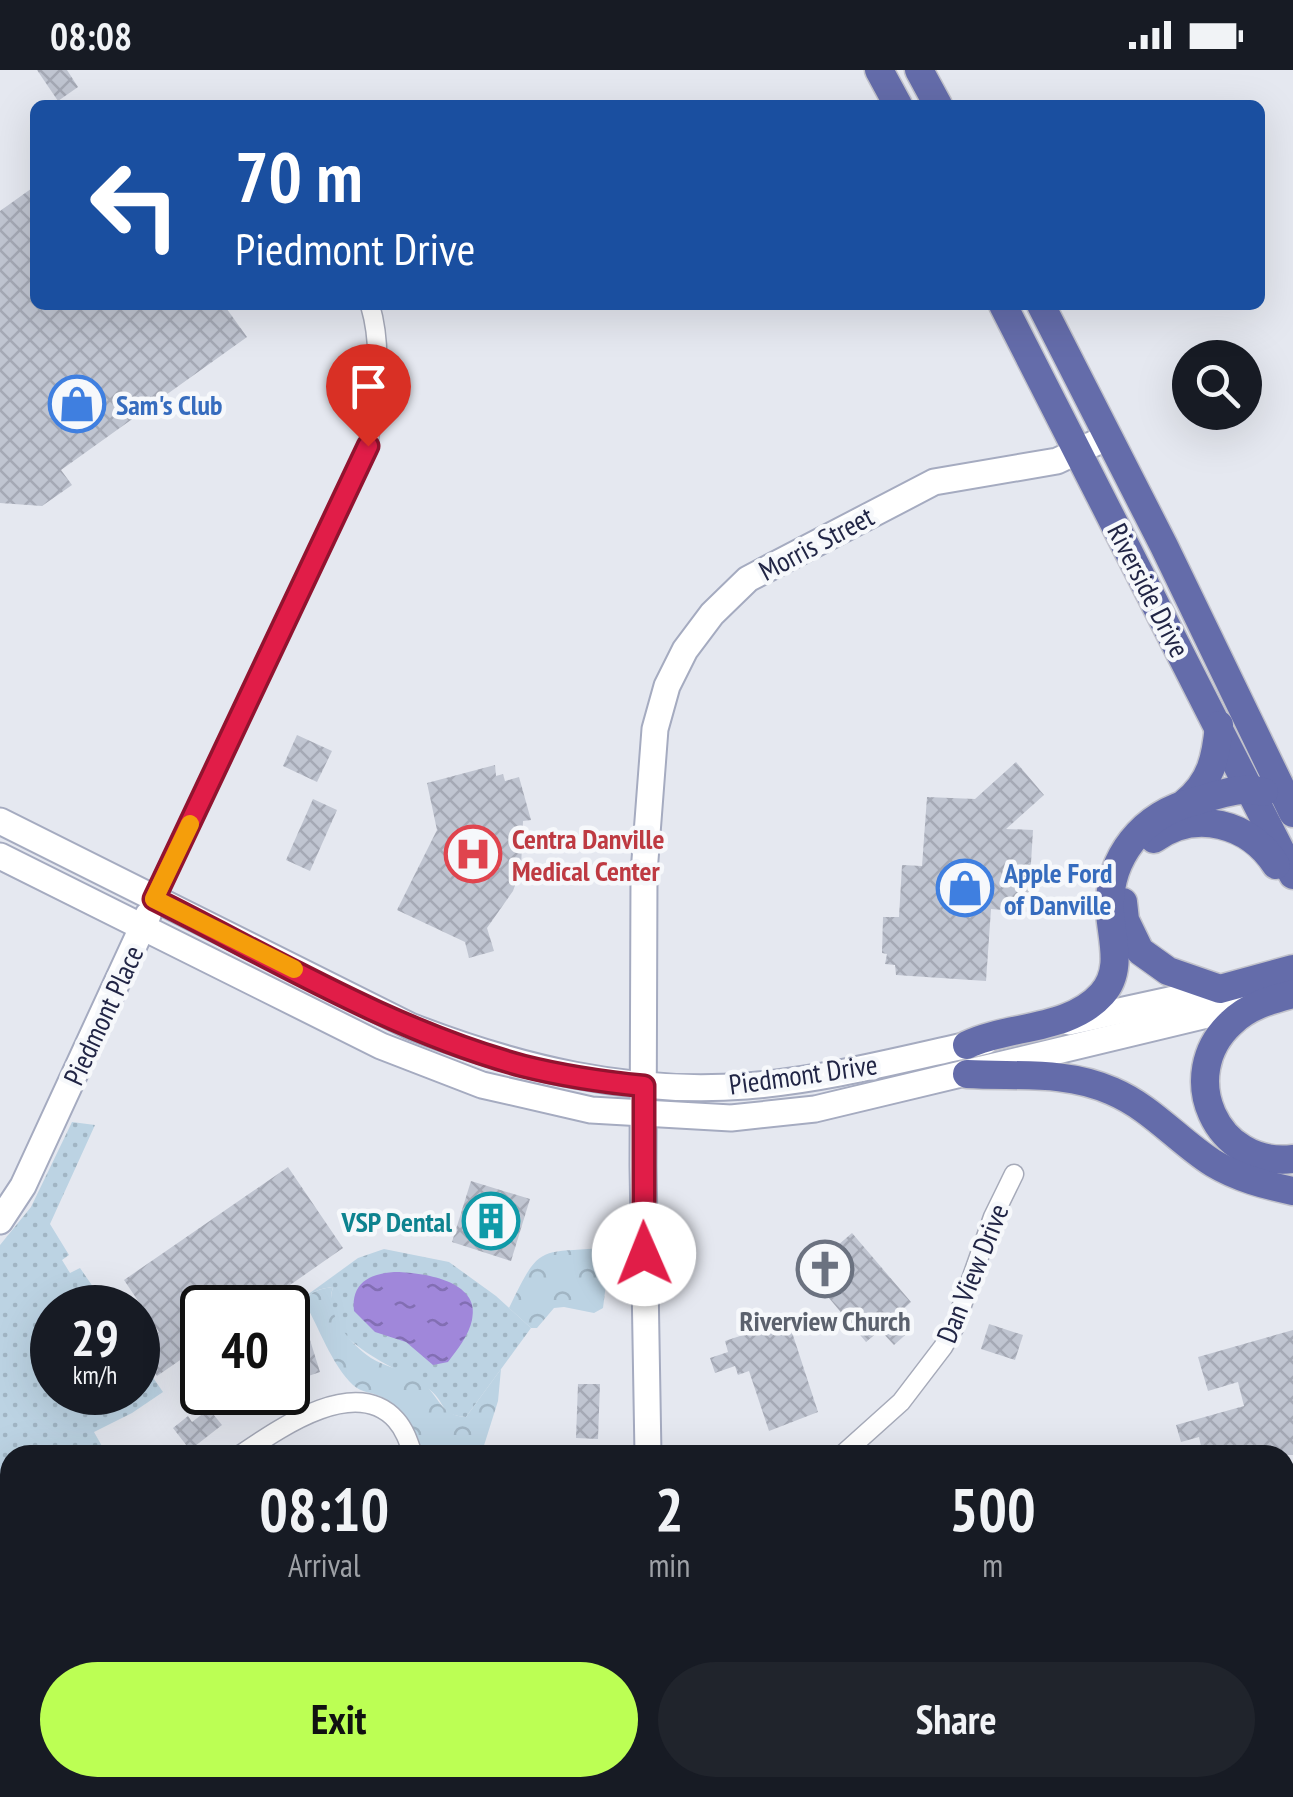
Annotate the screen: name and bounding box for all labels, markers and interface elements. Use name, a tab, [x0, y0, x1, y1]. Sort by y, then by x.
text: 08:08	[50, 11, 132, 60]
text: 70 m	[235, 131, 363, 221]
icon: left	[70, 140, 200, 270]
text: Piedmont Drive	[235, 219, 475, 277]
map controls	[1172, 340, 1262, 430]
button: search	[1172, 340, 1262, 430]
pin	[326, 344, 411, 447]
icon: arrive	[341, 359, 396, 414]
shop icon: Sam's Club	[47, 374, 107, 434]
place label: Sam's Club	[116, 386, 222, 423]
street label: Morris Street	[752, 497, 880, 589]
street label: Riverside Drive	[1099, 517, 1199, 663]
place label: Centra Danville Medical Center	[512, 820, 664, 889]
hospital icon: Centra Danville Medical Center	[443, 824, 503, 884]
place label: Apple Ford of Danville	[1003, 854, 1112, 923]
shop icon: Apple Ford of Danville	[935, 858, 995, 918]
street label: Piedmont Place	[55, 939, 151, 1091]
street label: Piedmont Drive	[726, 1045, 880, 1103]
building icon: VSP Dental	[461, 1191, 521, 1251]
street label: Dan View Drive	[927, 1198, 1017, 1348]
position arrow	[592, 1202, 696, 1306]
place label: VSP Dental	[340, 1203, 452, 1240]
church icon: Riverview Church	[795, 1239, 855, 1299]
speed limit sign: 40	[180, 1285, 310, 1415]
place label: Riverview Church	[740, 1302, 911, 1339]
text: 29	[71, 1305, 119, 1370]
text: km/h	[73, 1359, 117, 1391]
text: 08:10	[259, 1470, 389, 1548]
text: 2	[655, 1470, 684, 1548]
text: 500	[950, 1470, 1036, 1548]
text: Arrival	[288, 1544, 360, 1586]
text: min	[648, 1544, 690, 1586]
text: m	[982, 1544, 1003, 1586]
button: Exit	[40, 1662, 638, 1777]
button: Share	[658, 1662, 1255, 1777]

